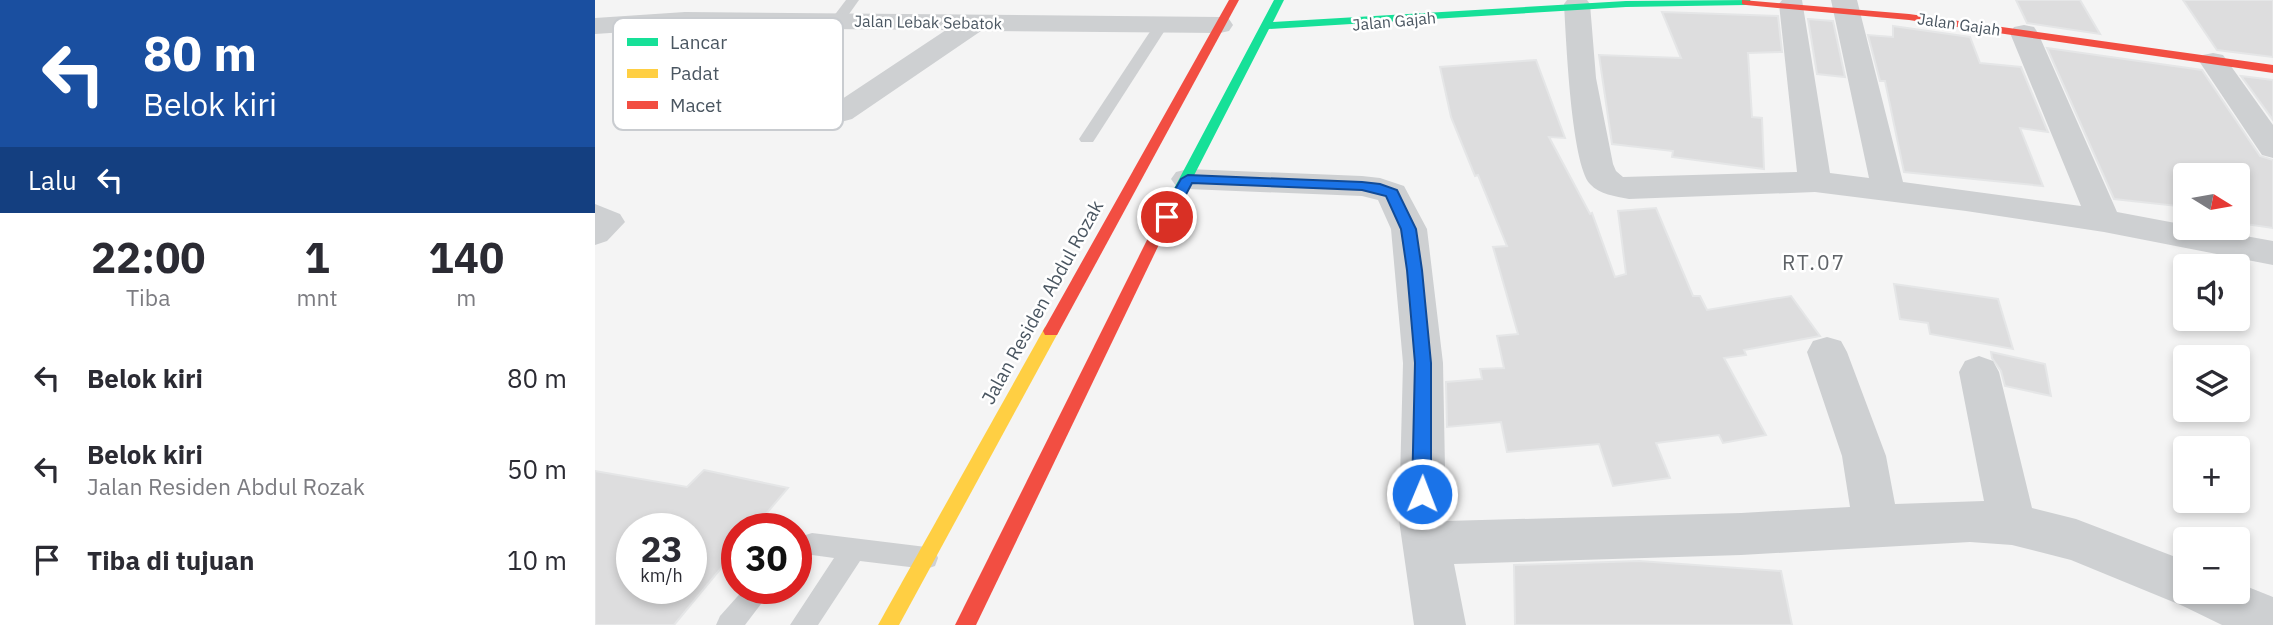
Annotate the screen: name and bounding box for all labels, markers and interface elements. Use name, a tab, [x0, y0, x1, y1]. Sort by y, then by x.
street label: Jalan Gajah	[1351, 7, 1437, 35]
street label: Jalan Gajah	[1916, 8, 2002, 40]
street label: Jalan Lebak Sebatok	[854, 11, 1003, 33]
legend	[613, 18, 843, 130]
text: 80 m	[143, 21, 257, 84]
icon: left	[28, 28, 119, 119]
text: Lancar	[670, 30, 727, 54]
text: Padat	[670, 61, 719, 85]
text: Belok kiri	[143, 83, 277, 125]
text: Macet	[670, 93, 722, 117]
icon: left	[91, 161, 129, 199]
text: Lalu	[28, 163, 77, 197]
north arrow	[2173, 163, 2251, 240]
map controls	[2173, 163, 2250, 604]
pin	[1137, 187, 1197, 247]
street label: Jalan Residen Abdul Rozak	[976, 196, 1108, 408]
icon: arrive	[1148, 198, 1186, 236]
text: 22:00	[91, 230, 206, 285]
text: 1	[304, 230, 330, 285]
text: 140	[429, 230, 504, 285]
district label: RT.07	[1782, 248, 1846, 276]
button: sound	[2173, 254, 2250, 331]
text: Tiba	[126, 282, 170, 312]
text: mnt	[296, 282, 338, 312]
text: m	[456, 282, 476, 312]
button: layers	[2173, 345, 2250, 422]
icon: left	[28, 359, 66, 397]
text: Belok kiri	[87, 361, 203, 395]
text: 80 m	[507, 361, 567, 395]
button: +	[2173, 436, 2250, 513]
text: Belok kiri	[87, 437, 203, 471]
icon: left	[28, 450, 66, 488]
text: 50 m	[507, 452, 567, 486]
position arrow	[1385, 457, 1459, 531]
text: Jalan Residen Abdul Rozak	[87, 471, 365, 501]
speed limit sign: 30	[721, 513, 812, 604]
text: 23	[640, 526, 683, 572]
button: −	[2173, 527, 2250, 604]
icon: arrive	[28, 541, 66, 579]
text: Tiba di tujuan	[87, 543, 254, 577]
text: 10 m	[507, 543, 567, 577]
text: km/h	[640, 564, 683, 587]

